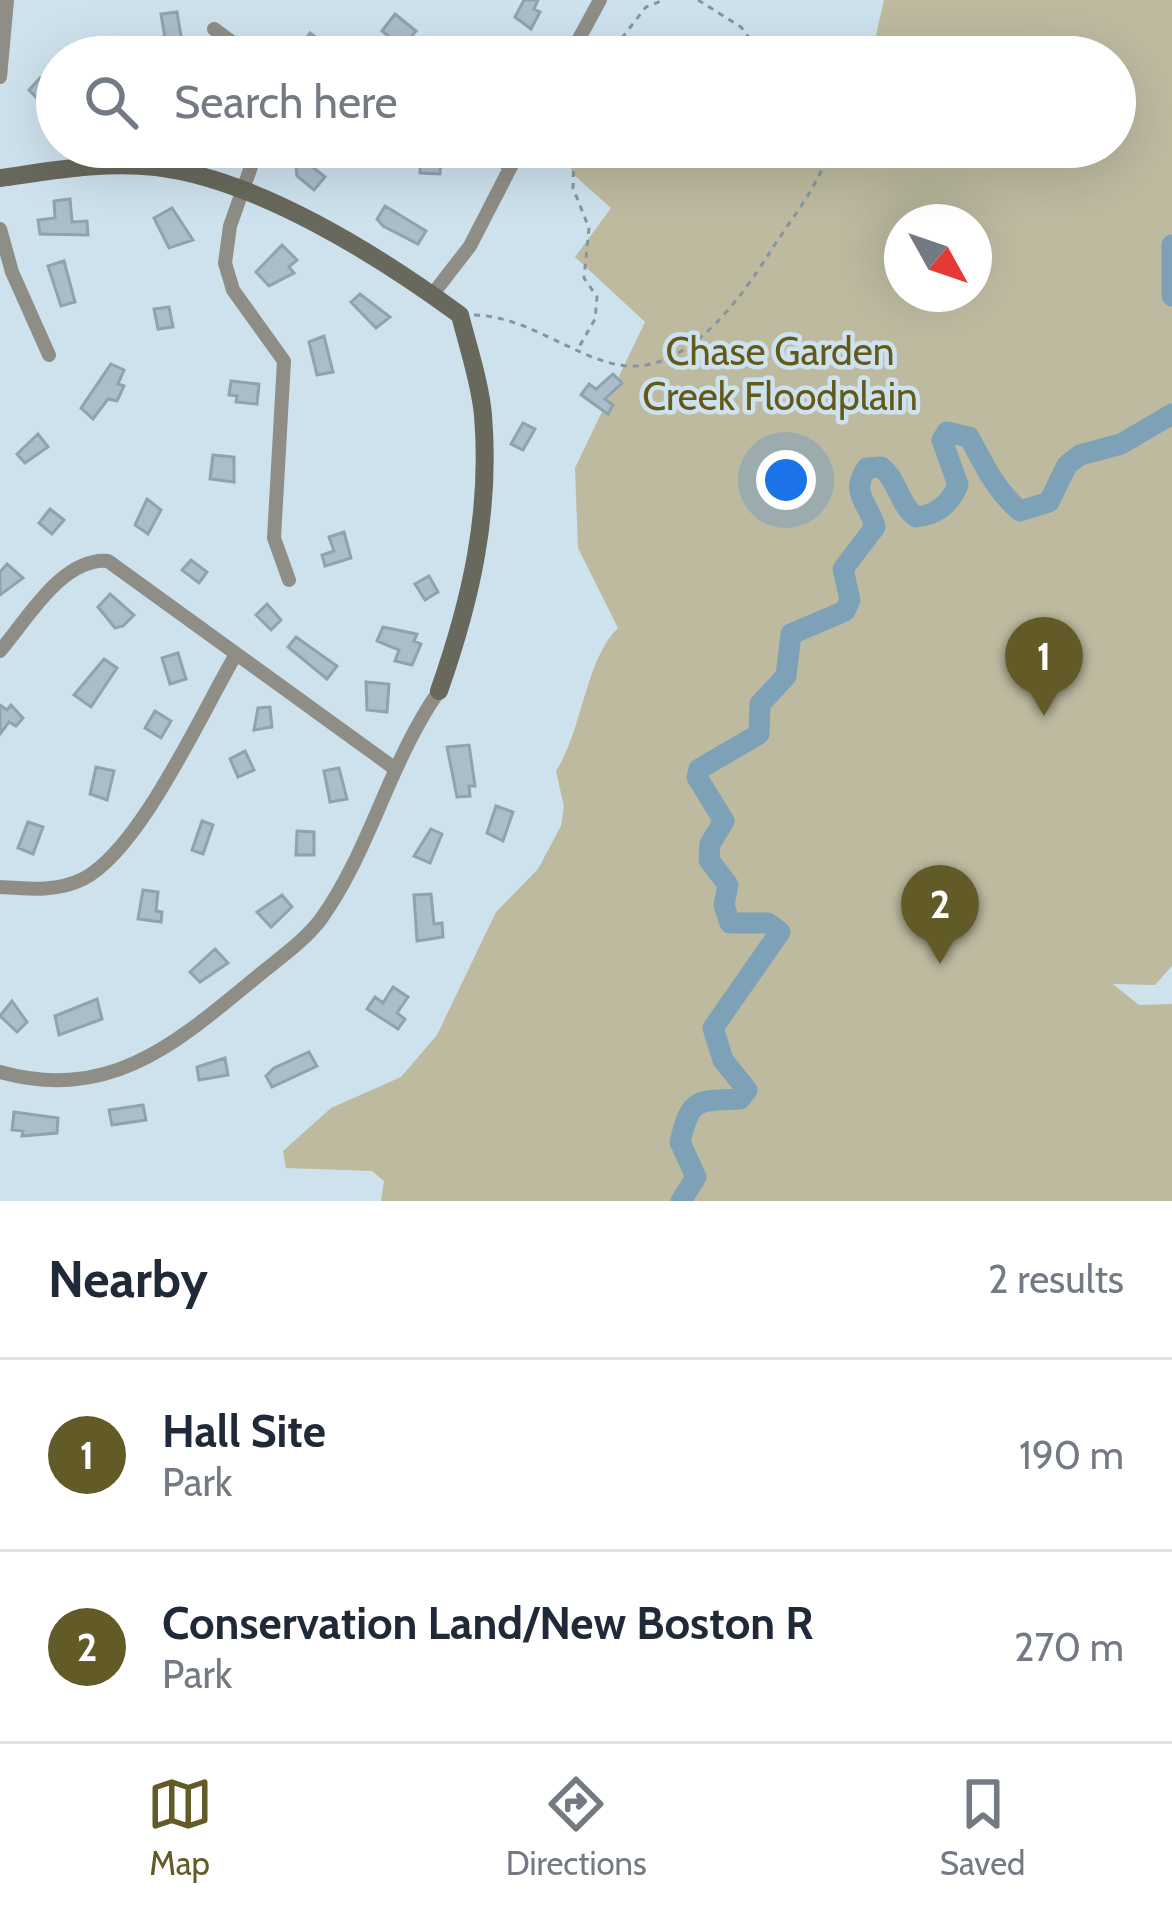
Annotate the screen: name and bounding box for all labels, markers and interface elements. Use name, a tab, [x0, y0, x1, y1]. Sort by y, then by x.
search box	[36, 36, 1136, 168]
icon: search	[78, 69, 144, 135]
text: Search here	[174, 75, 398, 129]
north arrow	[884, 204, 992, 312]
park label: Chase Garden Creek Floodplain	[642, 327, 918, 420]
your location	[756, 450, 816, 510]
pin: 1	[1005, 617, 1083, 716]
pin: 2	[901, 865, 979, 964]
text: Nearby	[48, 1248, 208, 1310]
text: 2 results	[988, 1255, 1124, 1303]
text: Hall Site	[162, 1404, 326, 1458]
text: 1	[80, 1431, 94, 1479]
text: 190 m	[1019, 1431, 1124, 1479]
text: Park	[162, 1458, 232, 1506]
text: Conservation Land/New Boston R	[162, 1596, 813, 1650]
text: 2	[77, 1623, 97, 1671]
text: 270 m	[1014, 1623, 1124, 1671]
text: Park	[162, 1650, 232, 1698]
tab: Map	[147, 1771, 213, 1883]
tab: Directions	[506, 1771, 647, 1883]
tab: Saved	[940, 1771, 1025, 1883]

